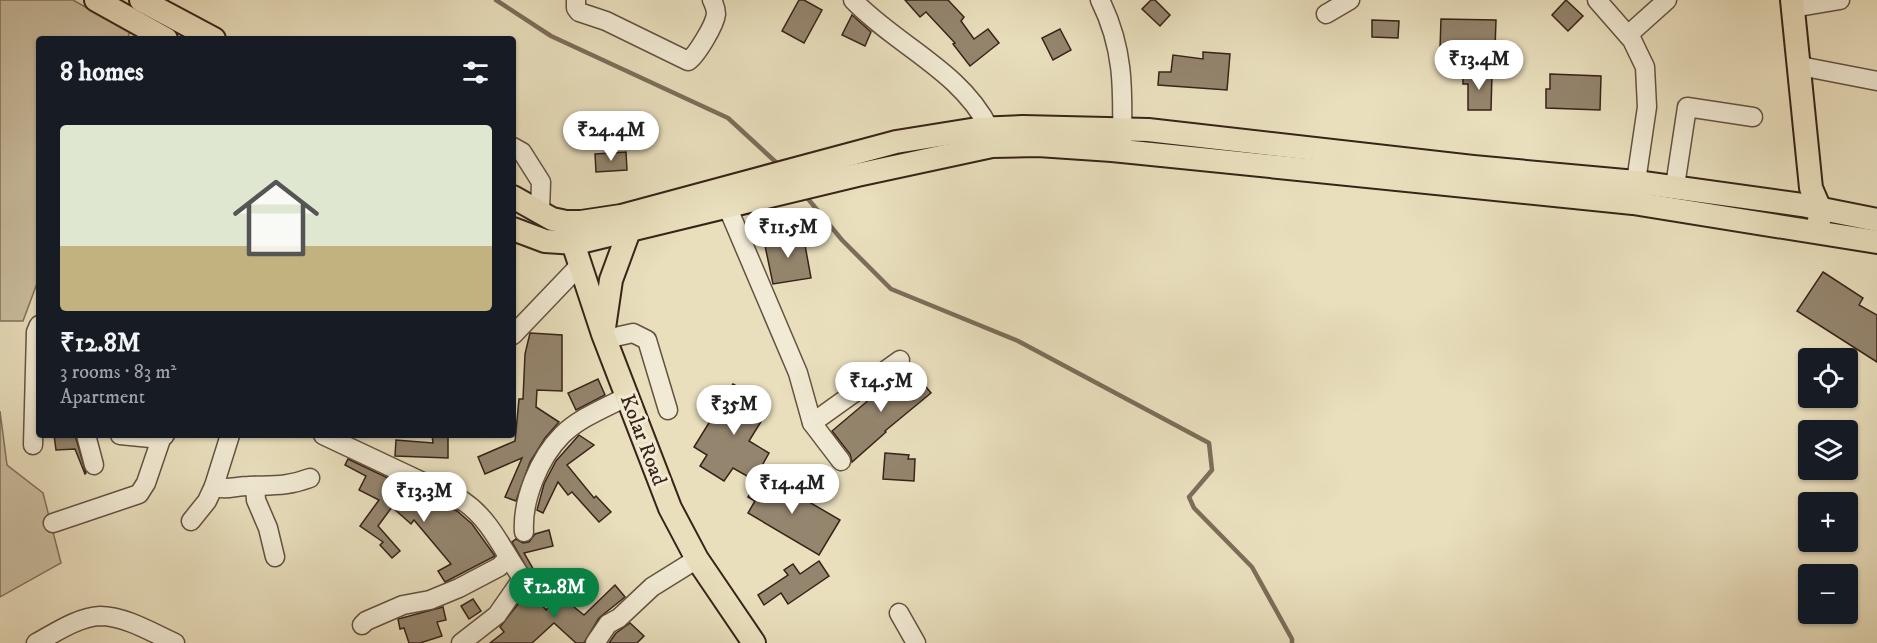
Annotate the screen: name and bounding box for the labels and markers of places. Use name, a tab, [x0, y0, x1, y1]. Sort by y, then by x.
pin: ₹13.4M	[1430, 40, 1528, 91]
pin: ₹24.4M	[562, 111, 660, 162]
pin: ₹11.5M	[739, 208, 837, 259]
pin: ₹14.5M	[832, 362, 930, 413]
pin: ₹35M	[698, 385, 770, 436]
pin: ₹14.4M	[743, 464, 841, 515]
pin: ₹13.3M	[375, 472, 473, 523]
pin: ₹12.8M	[505, 568, 603, 619]

